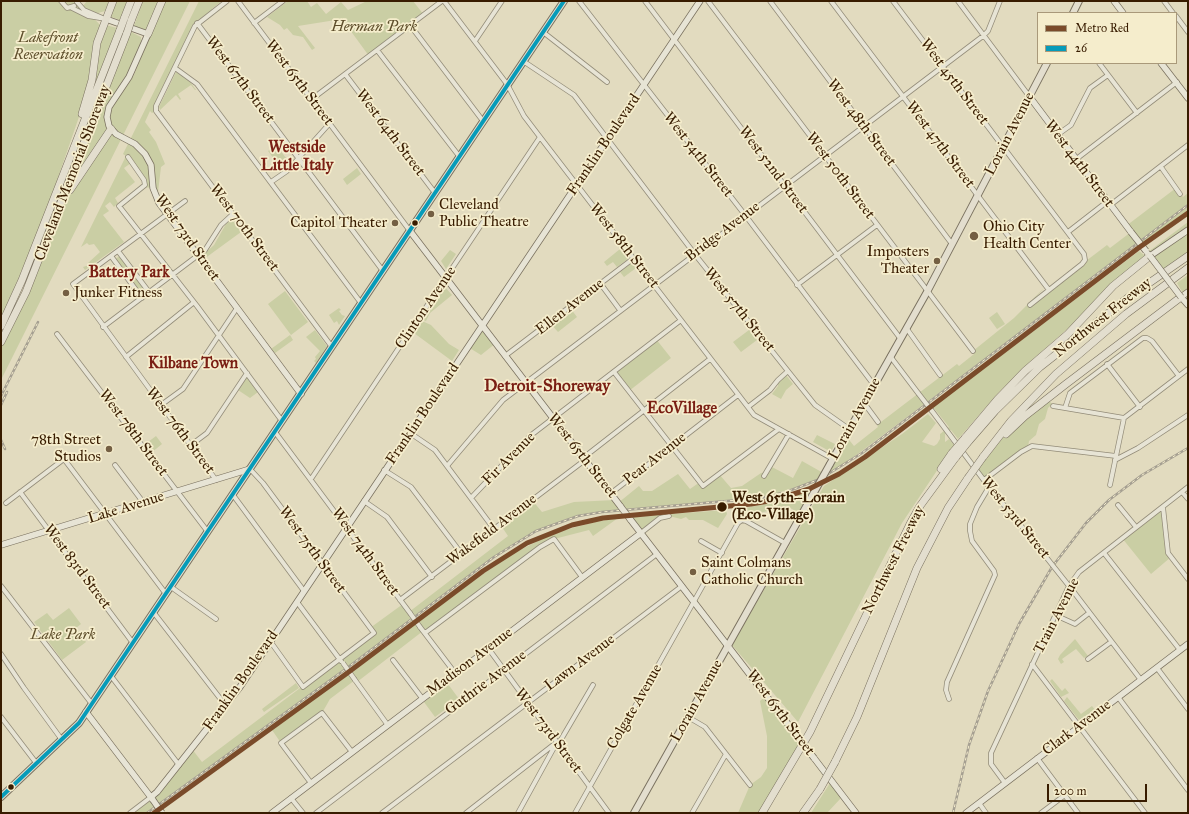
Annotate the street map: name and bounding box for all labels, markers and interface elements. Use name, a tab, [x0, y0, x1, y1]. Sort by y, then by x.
legend	[1037, 12, 1177, 64]
park label: Herman Park	[331, 18, 417, 36]
text: Metro Red	[1075, 21, 1129, 35]
park label: Lakefront Reservation	[13, 29, 83, 64]
street label: West 67th Street	[202, 33, 278, 127]
street label: West 45th Street	[916, 35, 992, 129]
street label: West 65th Street	[261, 37, 337, 129]
text: 26	[1075, 41, 1087, 55]
street label: West 48th Street	[822, 76, 900, 170]
street label: Cleveland Memorial Shoreway	[31, 82, 115, 264]
street label: West 64th Street	[351, 86, 429, 180]
street label: Lorain Avenue	[981, 89, 1039, 179]
street label: Franklin Boulevard	[563, 91, 645, 199]
street label: West 47th Street	[902, 98, 978, 192]
street label: West 54th Street	[659, 109, 737, 201]
street label: West 44th Street	[1040, 117, 1118, 211]
street label: West 52nd Street	[734, 123, 812, 217]
street label: West 50th Street	[802, 129, 878, 223]
district label: Westside Little Italy	[261, 138, 333, 176]
street label: West 70th Street	[205, 181, 283, 275]
street label: West 73rd Street	[151, 191, 223, 285]
place label: Cleveland Public Theatre	[439, 196, 529, 231]
street label: Bridge Avenue	[682, 198, 764, 266]
street label: West 58th Street	[585, 200, 663, 292]
marker: Cleveland Public Theatre	[426, 209, 436, 219]
place label: Capitol Theater	[290, 214, 387, 232]
marker: Capitol Theater	[390, 218, 400, 228]
unlabelled marker	[410, 218, 420, 228]
place label: Ohio City Health Center	[983, 218, 1071, 253]
marker: Ohio City Health Center	[968, 230, 980, 242]
place label: Imposters Theater	[867, 243, 929, 278]
marker: Imposters Theater	[932, 256, 942, 266]
district label: Battery Park	[88, 263, 170, 283]
street label: Clinton Avenue	[392, 263, 460, 353]
street label: West 57th Street	[700, 264, 778, 356]
street label: Northwest Freeway	[1050, 274, 1156, 362]
street label: Ellen Avenue	[532, 275, 608, 339]
place label: Junker Fitness	[74, 284, 162, 302]
marker: Junker Fitness	[61, 288, 71, 298]
district label: Kilbane Town	[148, 354, 238, 374]
street label: Franklin Boulevard	[382, 360, 464, 468]
street label: Lorain Avenue	[825, 375, 885, 463]
district label: Detroit-Shoreway	[484, 377, 610, 397]
street label: West 76th Street	[142, 384, 218, 478]
street label: West 78th Street	[95, 386, 171, 480]
district label: EcoVillage	[647, 399, 717, 419]
street label: West 65th Street	[543, 410, 621, 502]
street label: Fir Avenue	[479, 429, 539, 489]
street label: Pear Avenue	[620, 429, 690, 489]
place label: 78th Street Studios	[31, 431, 101, 466]
marker: 78th Street Studios	[104, 444, 114, 454]
street label: West 53rd Street	[976, 473, 1054, 563]
street label: Lake Avenue	[86, 488, 166, 528]
place label: West 65th–Lorain (Eco-Village)	[732, 489, 845, 524]
street label: Wakefield Avenue	[444, 490, 540, 570]
marker: West 65th–Lorain (Eco-Village)	[715, 500, 729, 514]
street label: West 75th Street	[274, 503, 350, 597]
street label: Northwest Freeway	[859, 503, 929, 617]
street label: West 74th Street	[327, 505, 403, 599]
street label: West 83rd Street	[39, 521, 115, 613]
place label: Saint Colmans Catholic Church	[701, 554, 803, 589]
marker: Saint Colmans Catholic Church	[688, 567, 698, 577]
street label: Train Avenue	[1030, 575, 1084, 657]
street label: Madison Avenue	[423, 624, 517, 700]
park label: Lake Park	[31, 626, 95, 644]
street label: Franklin Boulevard	[200, 627, 282, 735]
street label: Lawn Avenue	[541, 631, 619, 695]
street label: Guthrie Avenue	[442, 647, 530, 719]
street label: Lorain Avenue	[667, 657, 727, 745]
street label: Colgate Avenue	[603, 661, 667, 753]
street label: West 65th Street	[742, 667, 818, 759]
street label: West 73rd Street	[510, 685, 586, 777]
street label: Clark Avenue	[1039, 696, 1115, 760]
scale bar	[1049, 776, 1149, 802]
unlabelled marker	[6, 782, 16, 792]
text: 200 m	[1054, 784, 1087, 798]

